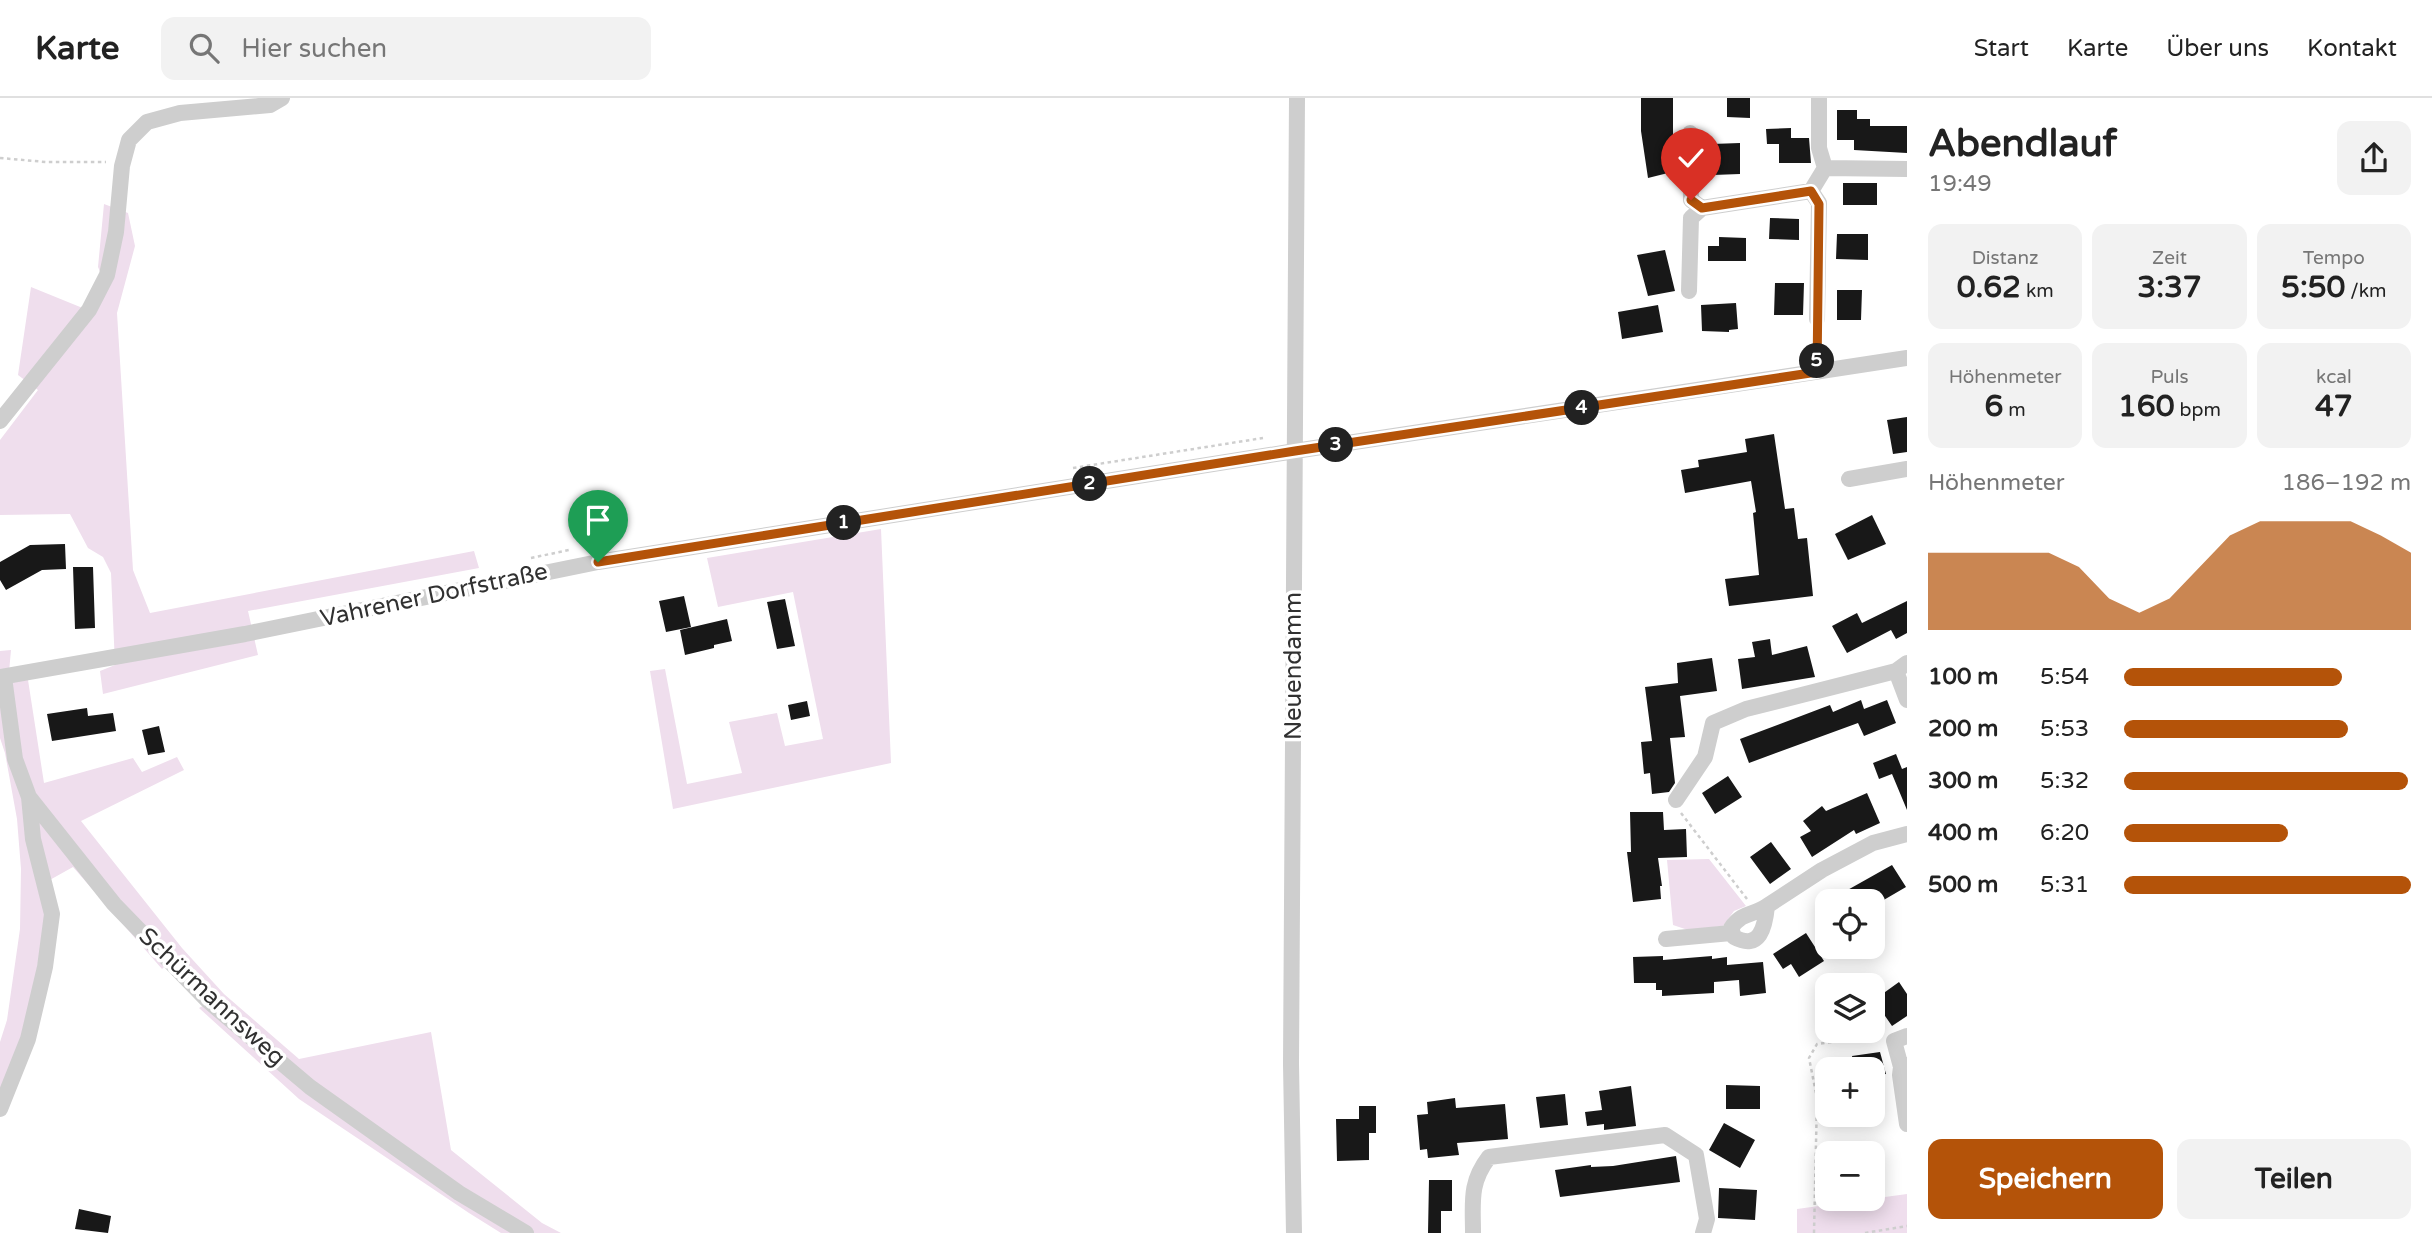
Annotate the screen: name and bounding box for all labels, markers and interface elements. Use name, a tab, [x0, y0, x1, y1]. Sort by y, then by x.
search box	[161, 17, 651, 80]
text: Karte	[35, 29, 119, 68]
icon: search	[185, 29, 223, 67]
text: Hier suchen	[241, 33, 387, 64]
text: Start	[1974, 34, 2029, 63]
text: Karte	[2067, 34, 2128, 63]
text: Über uns	[2166, 34, 2269, 63]
text: Kontakt	[2307, 34, 2397, 63]
text: Abendlauf	[1928, 121, 2117, 167]
button: share	[2337, 121, 2411, 195]
pin	[1661, 128, 1721, 200]
icon: check	[1672, 139, 1710, 177]
text: 19:49	[1928, 170, 1992, 198]
text: Distanz	[1972, 247, 2039, 269]
text: Zeit	[2152, 247, 2187, 269]
text: Tempo	[2303, 247, 2365, 269]
text: 0.62	[1957, 269, 2021, 306]
text: 3:37	[2137, 269, 2202, 306]
text: 5:50	[2281, 269, 2345, 306]
text: km	[2021, 280, 2054, 302]
text: /km	[2345, 280, 2387, 302]
pin: 5	[1800, 344, 1834, 378]
text: 5	[1811, 349, 1822, 371]
text: Höhenmeter	[1949, 366, 2062, 388]
text: Puls	[2150, 366, 2189, 388]
text: kcal	[2316, 366, 2352, 388]
text: 6	[1985, 388, 2003, 425]
text: 160	[2118, 388, 2175, 425]
text: 47	[2315, 388, 2353, 425]
pin: 4	[1564, 390, 1600, 426]
text: 4	[1576, 396, 1587, 418]
text: m	[2003, 399, 2026, 421]
text: bpm	[2175, 399, 2221, 421]
pin: 3	[1318, 428, 1354, 462]
text: 3	[1330, 433, 1341, 455]
pin: 2	[1072, 466, 1108, 502]
text: Höhenmeter	[1928, 469, 2065, 497]
text: 186–192 m	[2282, 469, 2411, 497]
text: 2	[1084, 472, 1095, 494]
pin	[568, 490, 628, 562]
icon: arrive	[579, 501, 617, 539]
pin: 1	[826, 506, 862, 540]
text: 1	[838, 511, 849, 533]
street label: Vahrener Dorfstraße	[318, 557, 550, 633]
street label: Neuendamm	[1279, 592, 1308, 740]
text: 100 m	[1928, 663, 1998, 691]
text: 5:54	[2040, 663, 2089, 691]
text: 200 m	[1928, 715, 1998, 743]
text: 5:53	[2040, 715, 2089, 743]
text: 300 m	[1928, 767, 1998, 795]
text: 5:32	[2040, 767, 2089, 795]
text: 400 m	[1928, 819, 1998, 847]
text: 6:20	[2040, 819, 2089, 847]
text: 500 m	[1928, 871, 1998, 899]
text: 5:31	[2040, 871, 2089, 899]
map controls	[1815, 889, 1885, 1211]
button: locate	[1815, 889, 1885, 959]
street label: Schürmannsweg	[133, 922, 291, 1072]
button: layers	[1815, 973, 1885, 1043]
button: +	[1815, 1057, 1885, 1127]
button: Speichern	[1928, 1139, 2163, 1219]
button: Teilen	[2177, 1139, 2411, 1219]
button: −	[1815, 1141, 1885, 1211]

